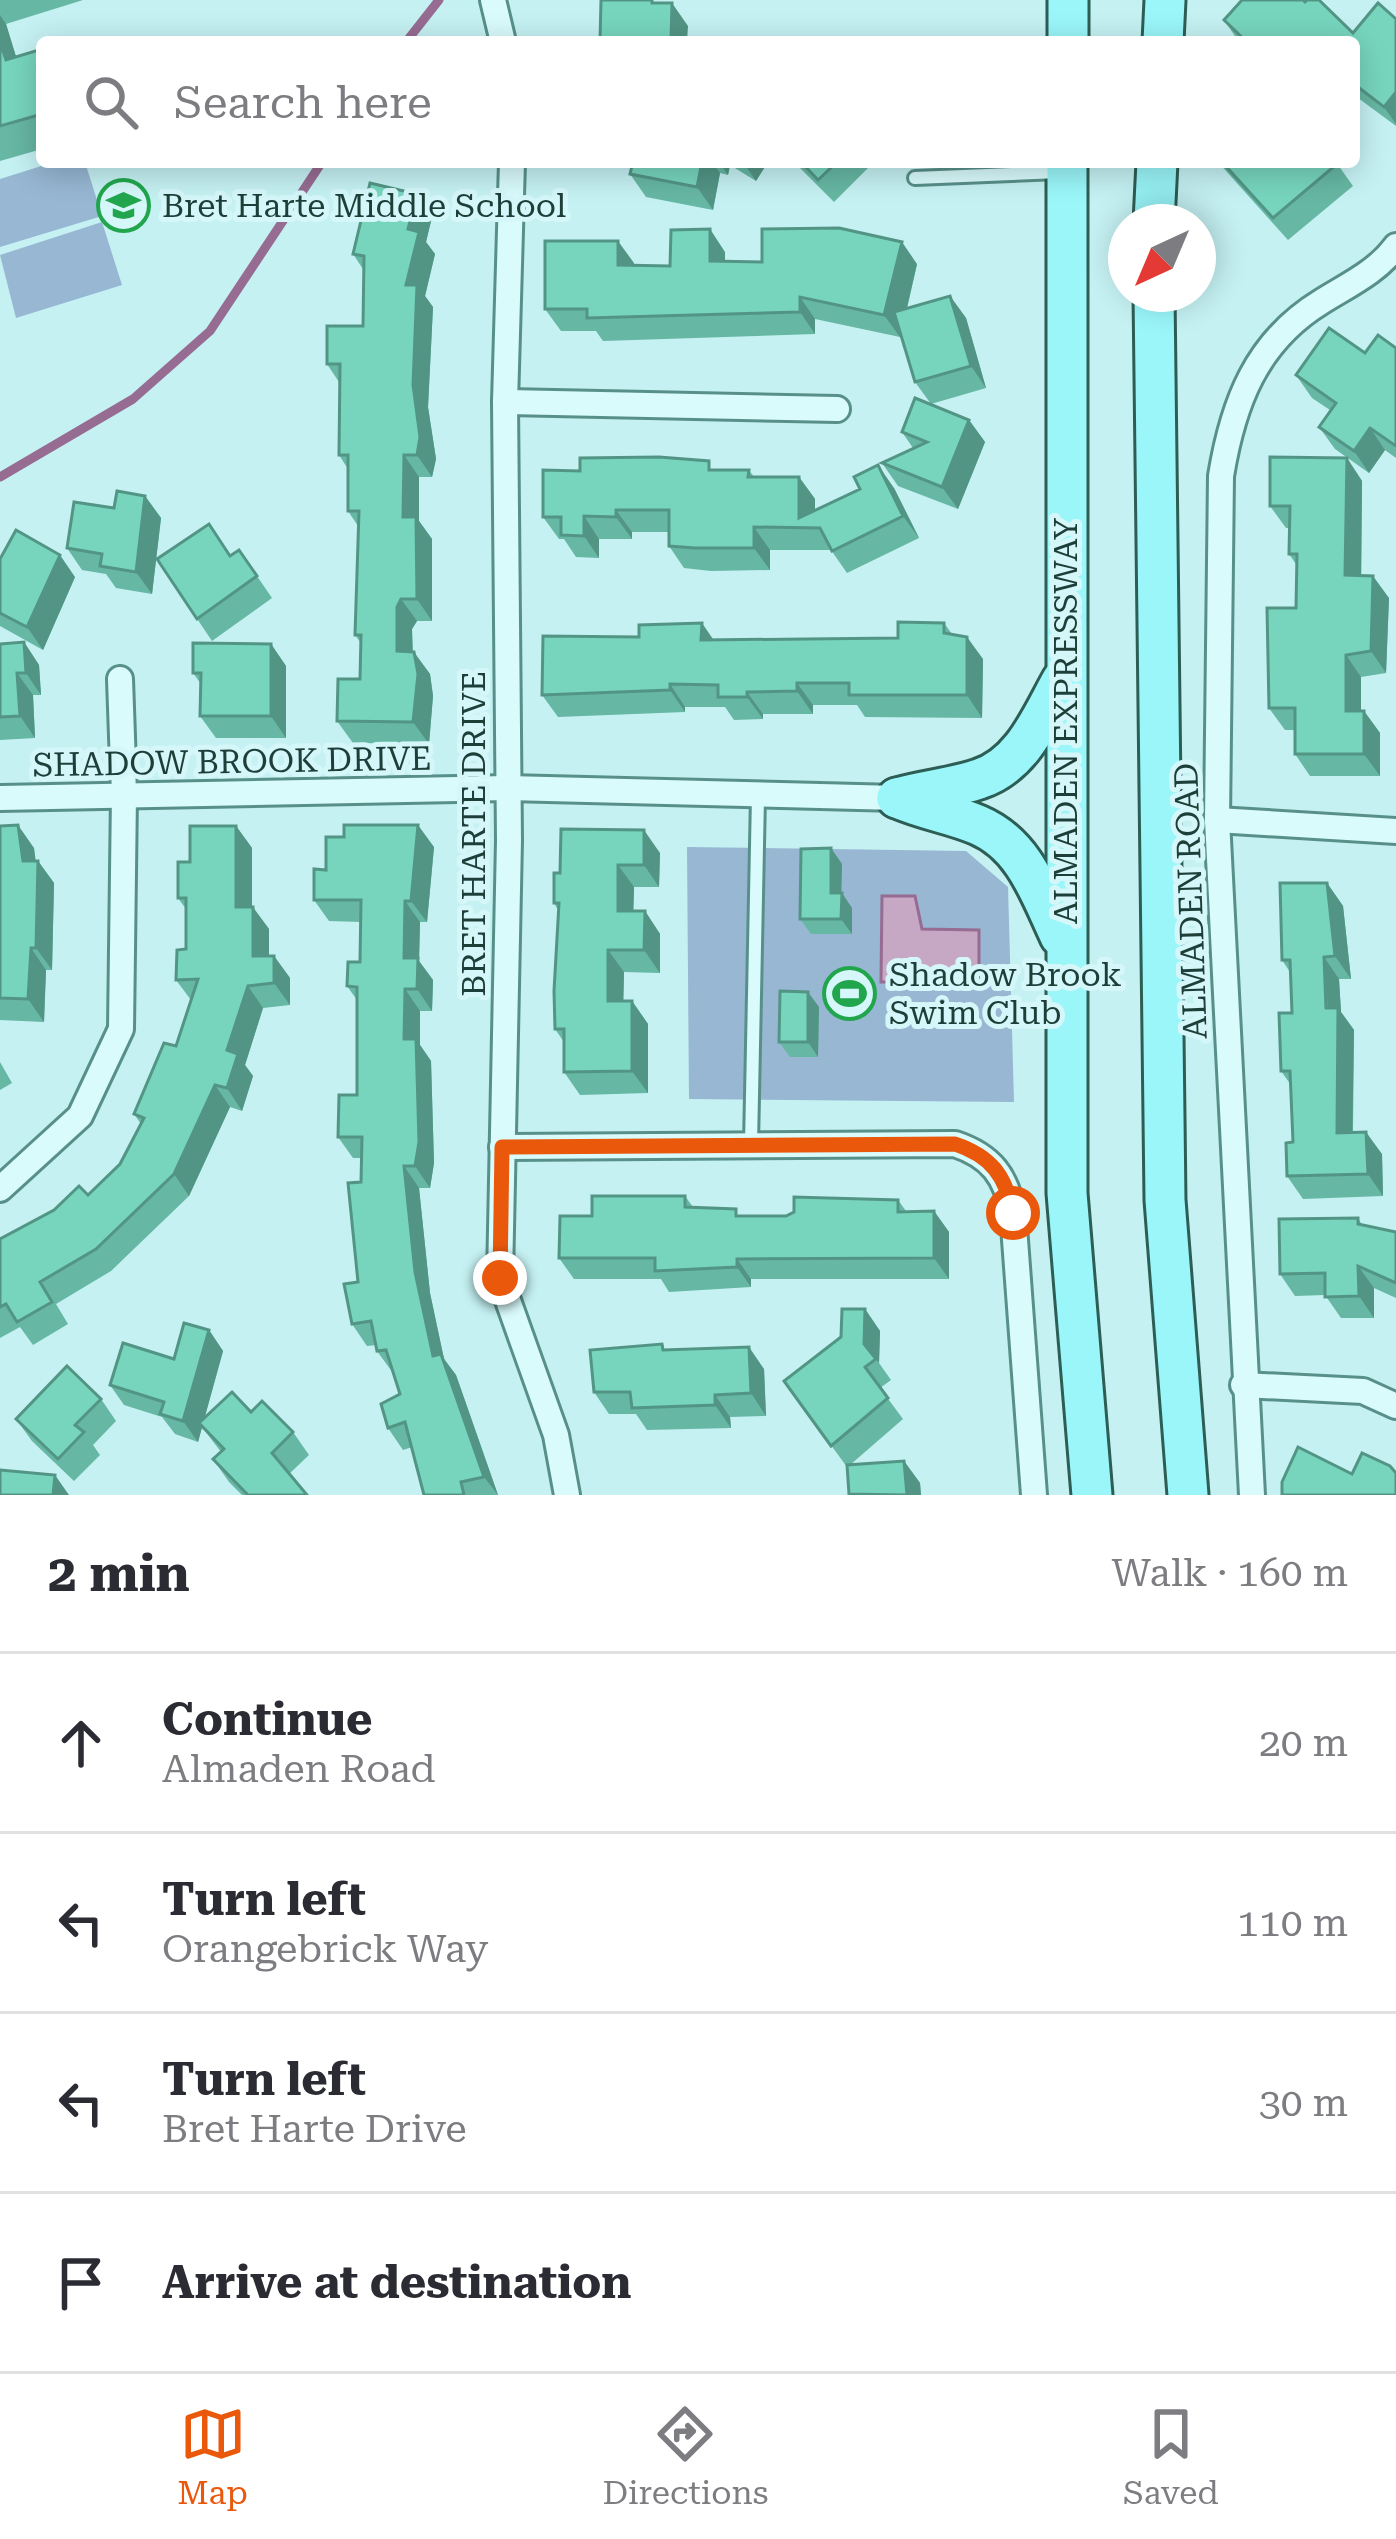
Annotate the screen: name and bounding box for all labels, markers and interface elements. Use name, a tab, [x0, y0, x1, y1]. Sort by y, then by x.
search box	[36, 36, 1360, 168]
icon: search	[78, 69, 144, 135]
text: Search here	[174, 76, 432, 129]
school or university icon: Bret Harte Middle School	[95, 177, 151, 233]
place label: Bret Harte Middle School	[162, 186, 566, 225]
north arrow	[1108, 204, 1216, 312]
street label: ALMADEN EXPRESSWAY	[1046, 517, 1085, 924]
street label: BRET HARTE DRIVE	[454, 671, 493, 997]
street label: SHADOW BROOK DRIVE	[32, 739, 432, 784]
street label: ALMADEN ROAD	[1166, 762, 1215, 1040]
place label: Shadow Brook Swim Club	[889, 955, 1122, 1032]
sports icon: Shadow Brook Swim Club	[822, 965, 878, 1021]
route start	[986, 1186, 1040, 1240]
route end	[473, 1251, 527, 1305]
text: 2 min	[48, 1544, 190, 1603]
text: Walk · 160 m	[1112, 1550, 1348, 1596]
text: Continue	[162, 1693, 373, 1746]
icon: ahead	[48, 1710, 114, 1776]
text: 20 m	[1259, 1720, 1348, 1766]
text: Almaden Road	[162, 1746, 435, 1792]
text: Turn left	[162, 1873, 366, 1926]
icon: left	[48, 1890, 114, 1956]
text: 110 m	[1237, 1900, 1348, 1946]
text: Orangebrick Way	[162, 1926, 488, 1972]
text: Turn left	[162, 2053, 366, 2106]
icon: left	[48, 2070, 114, 2136]
text: 30 m	[1259, 2080, 1348, 2126]
text: Bret Harte Drive	[162, 2106, 467, 2152]
icon: arrive	[48, 2250, 114, 2316]
text: Arrive at destination	[162, 2256, 631, 2309]
tab: Map	[177, 2401, 248, 2512]
tab: Directions	[602, 2401, 768, 2512]
tab: Saved	[1123, 2401, 1219, 2512]

